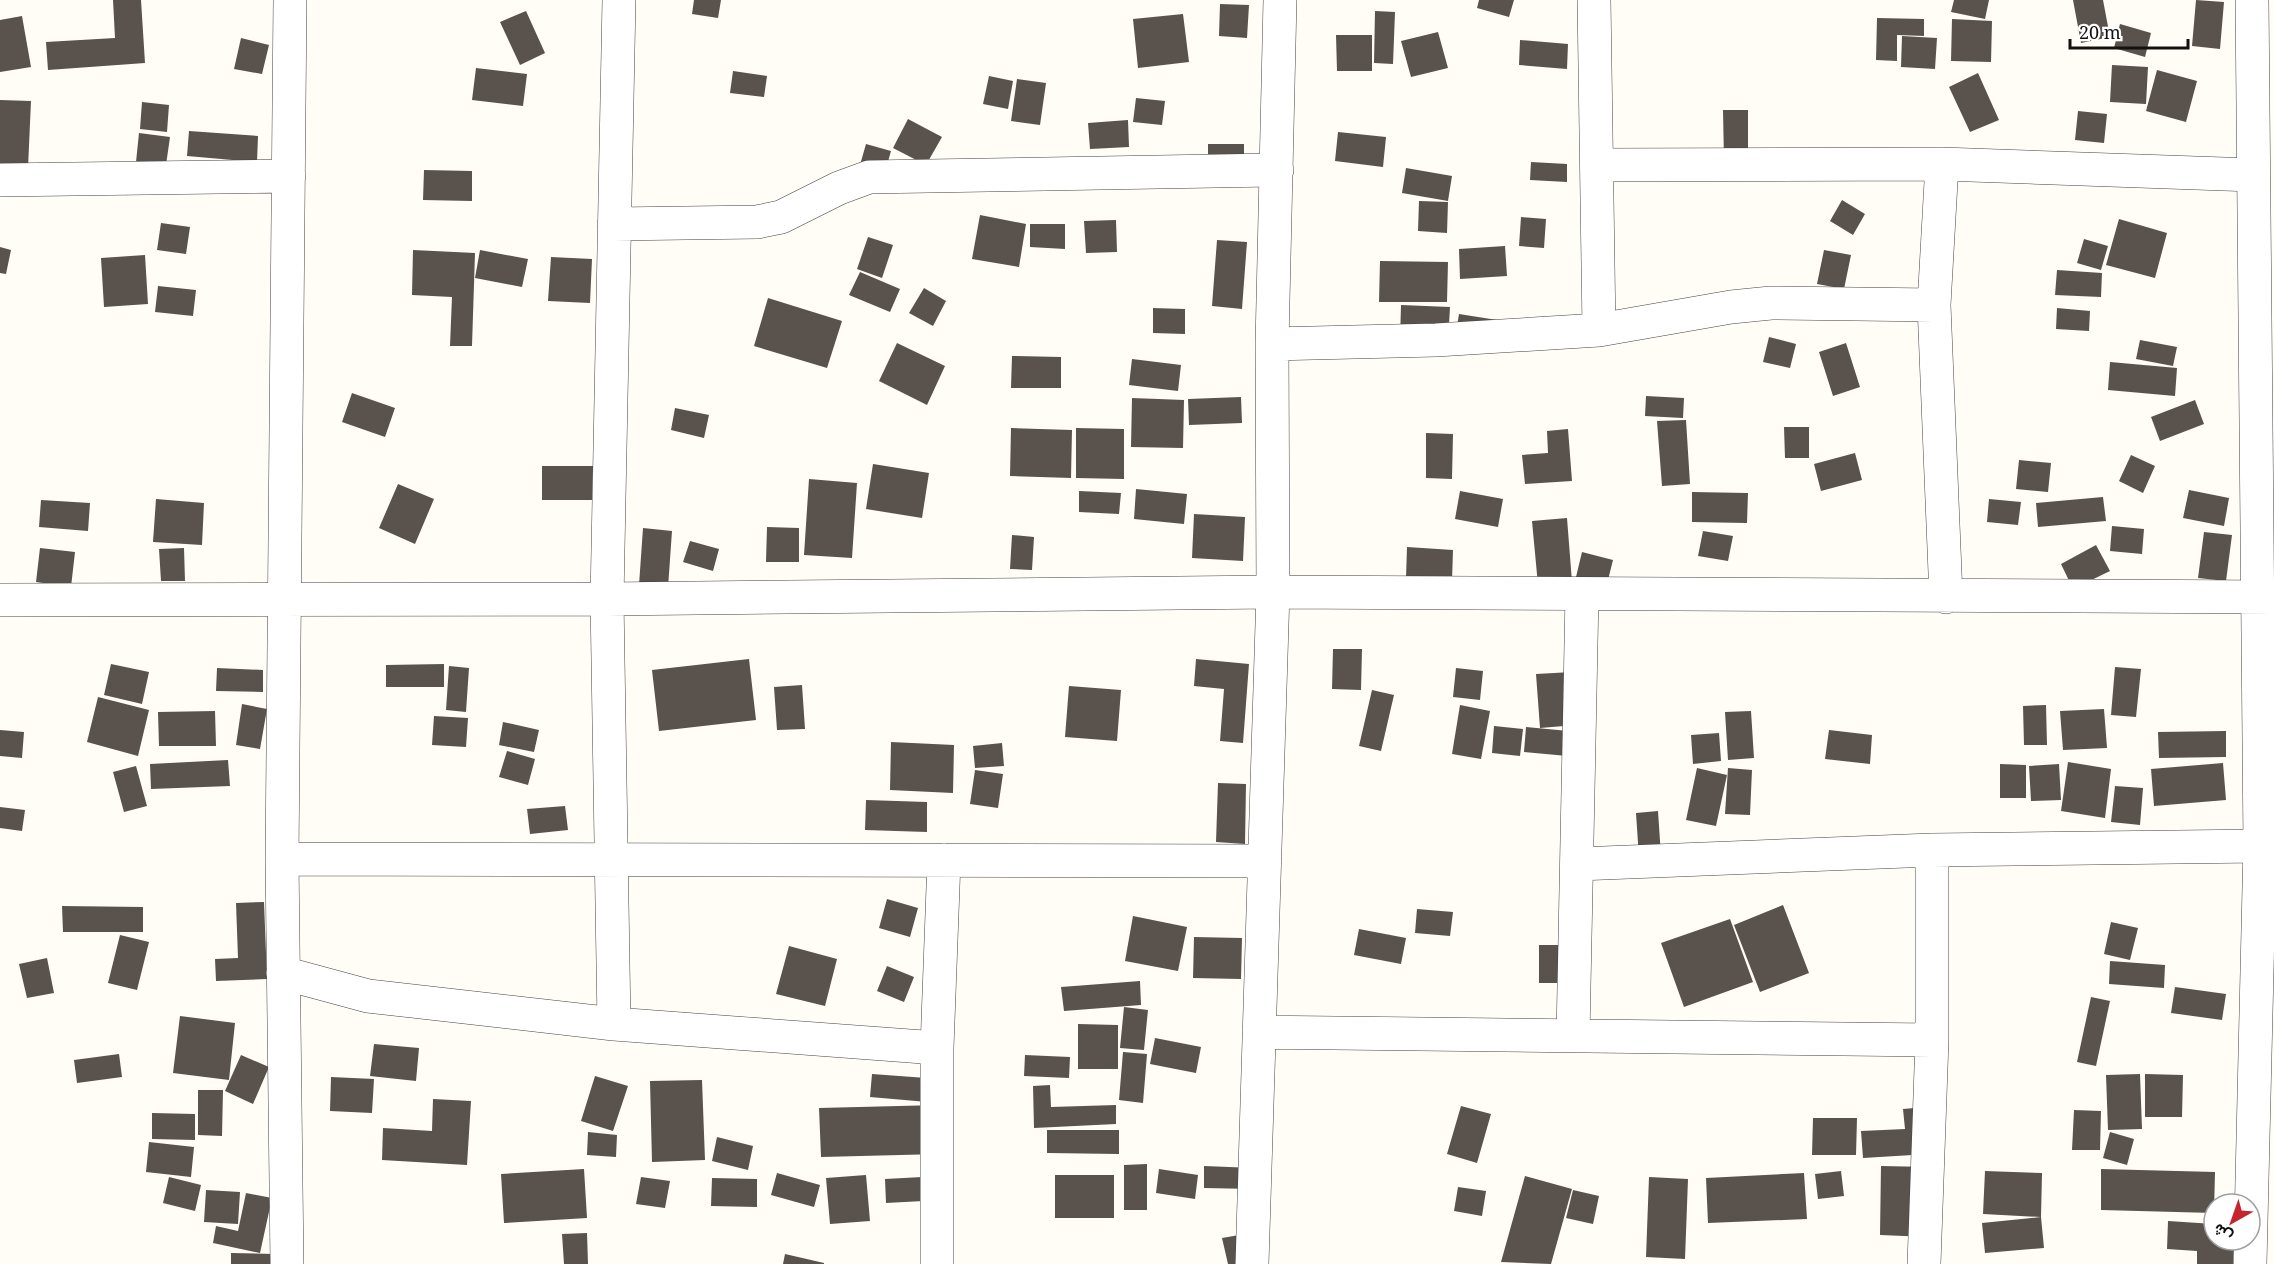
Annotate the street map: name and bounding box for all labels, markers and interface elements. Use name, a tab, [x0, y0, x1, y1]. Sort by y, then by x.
scale bar	[2070, 12, 2188, 50]
text: 20 m	[2079, 20, 2121, 44]
north arrow	[2202, 1192, 2262, 1252]
text: ش	[2208, 1219, 2237, 1248]

